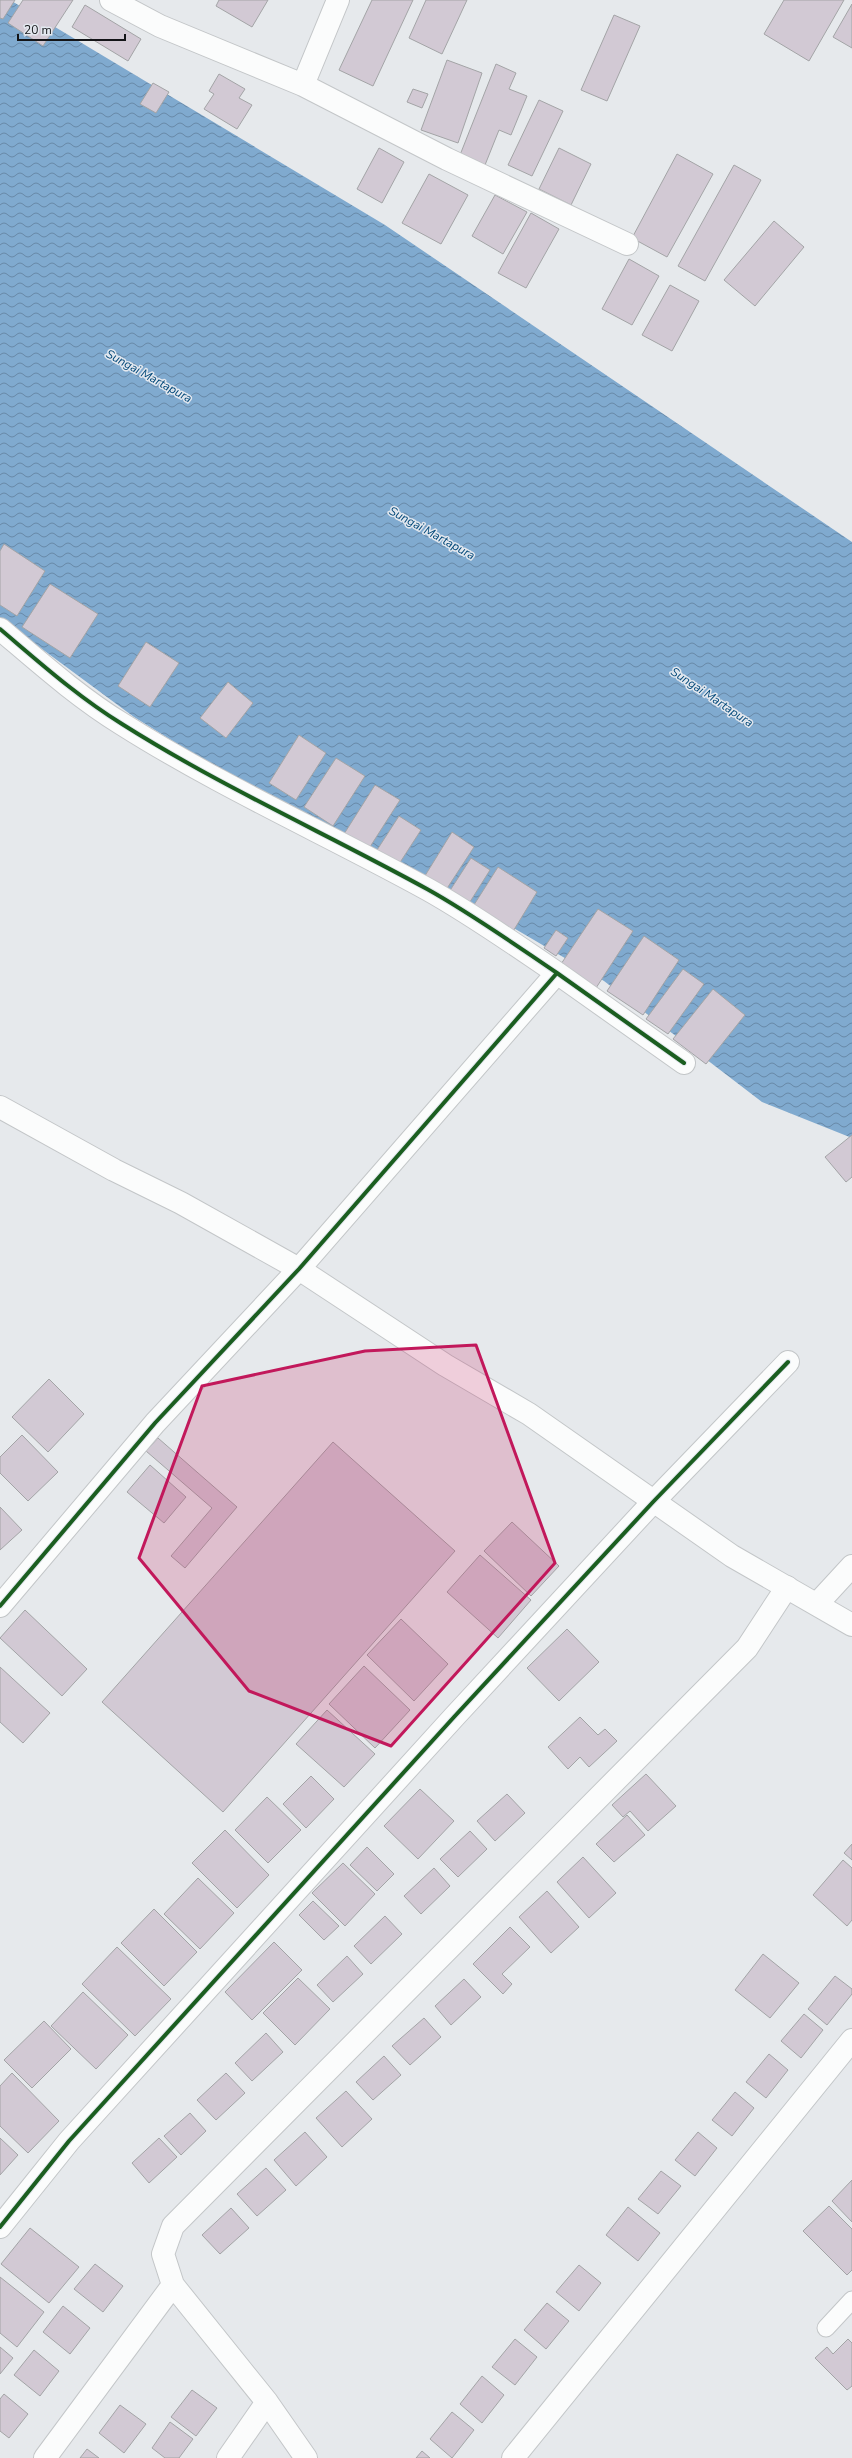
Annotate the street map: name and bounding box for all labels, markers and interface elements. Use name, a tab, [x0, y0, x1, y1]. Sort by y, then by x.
scale bar	[18, 16, 125, 42]
text: 20 m	[24, 22, 52, 38]
water label: Sungai Martapura	[103, 346, 195, 406]
water label: Sungai Martapura	[386, 503, 478, 563]
water label: Sungai Martapura	[668, 663, 756, 731]

